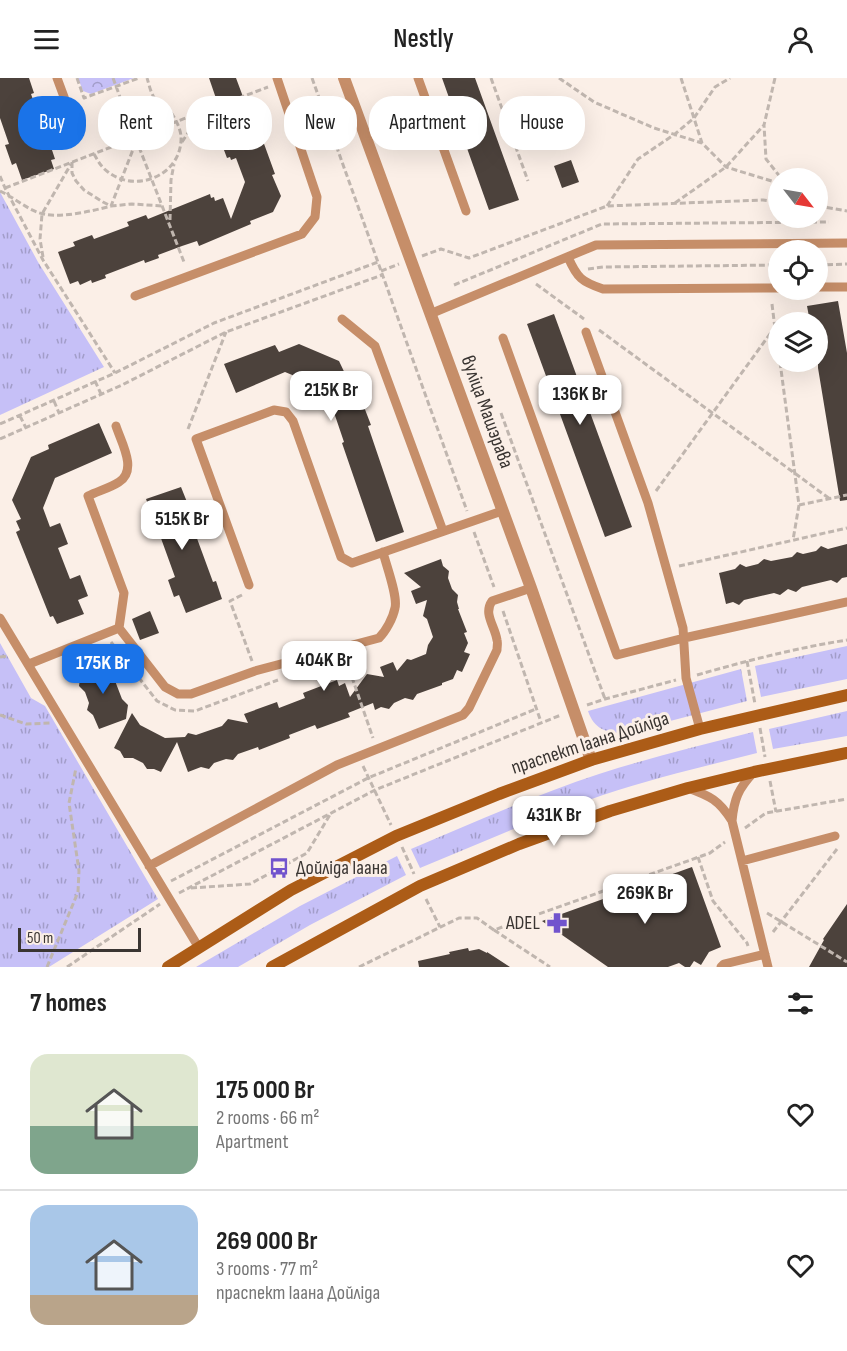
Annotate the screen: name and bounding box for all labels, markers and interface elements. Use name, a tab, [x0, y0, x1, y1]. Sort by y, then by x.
icon: menu	[30, 23, 63, 56]
text: Nestly	[393, 23, 454, 55]
icon: person	[784, 23, 817, 56]
chip: Buy	[18, 96, 86, 150]
chip: Rent	[98, 96, 174, 150]
chip: Filters	[186, 96, 272, 150]
chip: New	[284, 96, 357, 150]
chip: Apartment	[369, 96, 487, 150]
chip: House	[499, 96, 585, 150]
north arrow	[768, 168, 828, 228]
map controls	[768, 168, 828, 372]
button: locate	[768, 240, 828, 300]
button: layers	[768, 312, 828, 372]
street label: вуліца Машэрава	[456, 352, 518, 472]
pin: 215K Br	[276, 371, 386, 422]
pin: 136K Br	[525, 375, 635, 426]
text: 215K Br	[304, 378, 358, 402]
text: 136K Br	[553, 382, 607, 406]
pin: 515K Br	[127, 500, 237, 551]
text: 515K Br	[155, 507, 209, 531]
pin: 404K Br	[269, 641, 379, 692]
pin: 175K Br	[48, 644, 158, 695]
text: 404K Br	[296, 648, 352, 672]
text: 175K Br	[76, 651, 130, 675]
street label: праспект Іаана Дойліда	[508, 706, 672, 780]
pin: 431K Br	[499, 796, 609, 847]
text: 431K Br	[526, 803, 582, 827]
bus stop icon: Дойліда Іаана	[267, 856, 291, 880]
place label: Дойліда Іаана	[296, 856, 388, 880]
pin: 269K Br	[590, 874, 700, 925]
text: 269K Br	[617, 881, 673, 905]
place label: ADEL	[505, 911, 541, 935]
pharmacy icon: ADEL	[545, 911, 569, 935]
scale bar	[18, 925, 141, 952]
text: 50 m	[27, 929, 53, 948]
icon: filters	[784, 987, 817, 1020]
text: 7 homes	[30, 988, 107, 1019]
text: 175 000 Br	[216, 1075, 314, 1106]
icon: home	[78, 1078, 150, 1150]
icon: heart	[784, 1098, 817, 1131]
text: 2 rooms · 66 m²	[216, 1106, 320, 1130]
text: Apartment	[216, 1130, 289, 1154]
text: 269 000 Br	[216, 1226, 318, 1257]
icon: home	[78, 1229, 150, 1301]
icon: heart	[784, 1249, 817, 1282]
text: 3 rooms · 77 m²	[216, 1257, 318, 1281]
text: праспект Іаана Дойліда	[216, 1281, 380, 1305]

